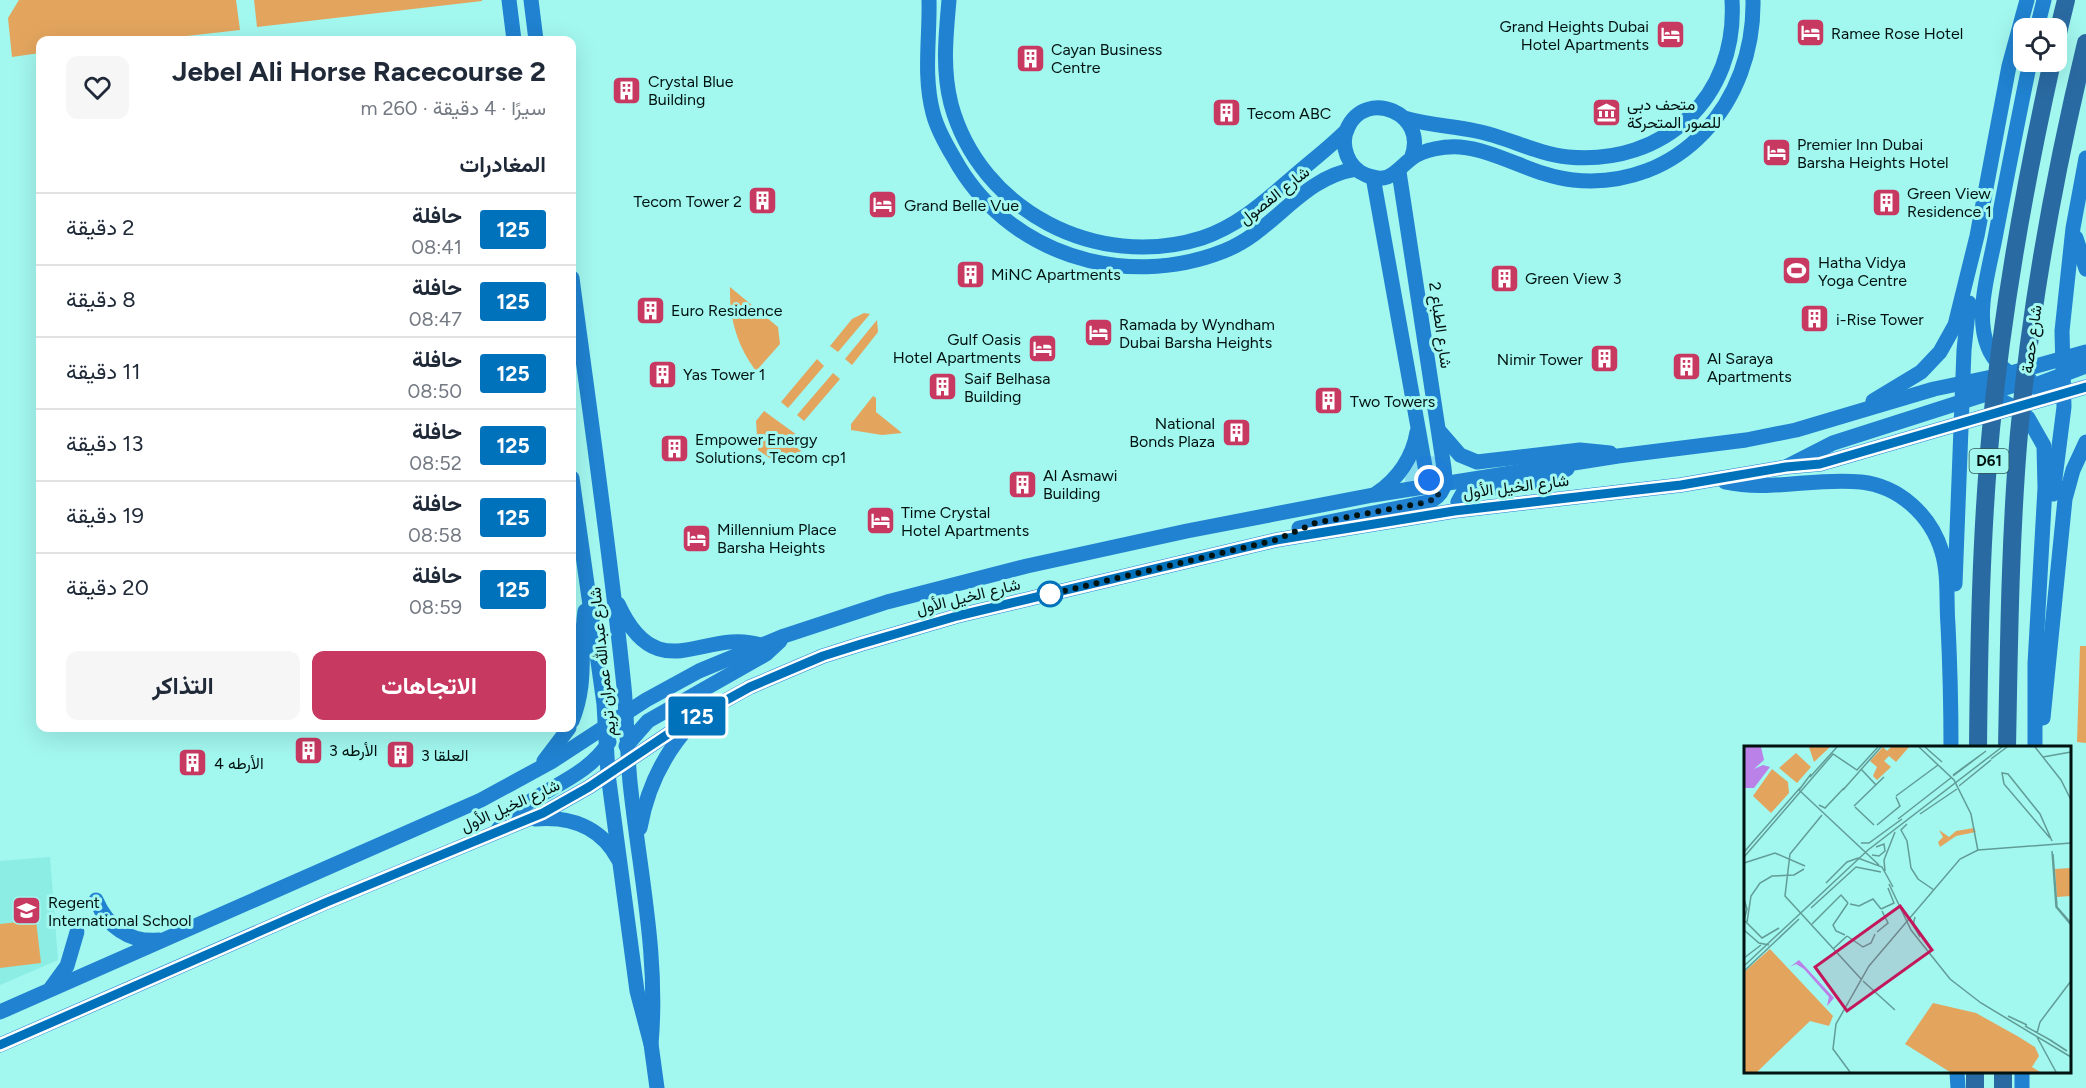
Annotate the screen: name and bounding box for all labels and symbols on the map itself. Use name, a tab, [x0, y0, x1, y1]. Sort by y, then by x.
place label: Grand Heights Dubai Hotel Apartments	[1500, 17, 1649, 54]
hotel icon: Ramee Rose Hotel	[1794, 17, 1826, 49]
hotel icon: Grand Heights Dubai Hotel Apartments	[1654, 19, 1686, 51]
place label: Ramee Rose Hotel	[1831, 24, 1963, 43]
place label: Cayan Business Centre	[1051, 40, 1162, 77]
building icon: Cayan Business Centre	[1014, 42, 1046, 74]
place label: Crystal Blue Building	[648, 72, 734, 109]
building icon: Crystal Blue Building	[611, 74, 643, 106]
place label: متحف دبي للصور المتحركة	[1627, 95, 1721, 133]
building icon: Tecom ABC	[1210, 97, 1242, 129]
museum icon: متحف دبي للصور المتحركة	[1590, 97, 1622, 129]
place label: Tecom ABC	[1247, 104, 1331, 123]
place label: Premier Inn Dubai Barsha Heights Hotel	[1797, 135, 1949, 172]
hotel icon: Premier Inn Dubai Barsha Heights Hotel	[1760, 137, 1792, 169]
street label: شارع الفصول	[1236, 162, 1314, 230]
place label: Green View Residence 1	[1907, 184, 1992, 221]
building icon: Tecom Tower 2	[747, 185, 779, 217]
building icon: Green View Residence 1	[1870, 186, 1902, 218]
hotel icon: Grand Belle Vue	[867, 189, 899, 221]
place label: Tecom Tower 2	[634, 192, 742, 211]
place label: Grand Belle Vue	[904, 196, 1019, 215]
place label: Hatha Vidya Yoga Centre	[1818, 253, 1907, 290]
sports icon: Hatha Vidya Yoga Centre	[1781, 255, 1813, 287]
building icon: MiNC Apartments	[954, 258, 986, 290]
building icon: Green View 3	[1488, 262, 1520, 294]
place label: MiNC Apartments	[991, 265, 1121, 284]
place label: Green View 3	[1525, 269, 1621, 288]
street label: شارع الطباع 2	[1423, 281, 1456, 370]
building icon: Euro Residence	[634, 294, 666, 326]
place label: Euro Residence	[671, 301, 783, 320]
building icon: i-Rise Tower	[1799, 303, 1831, 335]
street label: شارع حصة	[2017, 304, 2048, 375]
place label: i-Rise Tower	[1836, 310, 1924, 329]
place label: Ramada by Wyndham Dubai Barsha Heights	[1119, 315, 1275, 352]
hotel icon: Ramada by Wyndham Dubai Barsha Heights	[1082, 317, 1114, 349]
place label: Gulf Oasis Hotel Apartments	[893, 330, 1021, 367]
hotel icon: Gulf Oasis Hotel Apartments	[1026, 332, 1058, 364]
building icon: Nimir Tower	[1588, 343, 1620, 375]
place label: Al Saraya Apartments	[1707, 349, 1792, 386]
place label: Nimir Tower	[1497, 350, 1584, 369]
building icon: Al Saraya Apartments	[1670, 351, 1702, 383]
building icon: Yas Tower 1	[646, 358, 678, 390]
place label: Yas Tower 1	[683, 365, 765, 384]
place label: Saif Belhasa Building	[964, 369, 1050, 406]
building icon: Saif Belhasa Building	[927, 371, 959, 403]
building icon: Two Towers	[1313, 385, 1345, 417]
place label: Two Towers	[1350, 392, 1435, 411]
place label: National Bonds Plaza	[1129, 414, 1215, 451]
building icon: National Bonds Plaza	[1220, 416, 1252, 448]
place label: Empower Energy Solutions, Tecom cp1	[695, 430, 846, 467]
building icon: Empower Energy Solutions, Tecom cp1	[658, 432, 690, 464]
road number: D61	[1970, 449, 2008, 473]
your location	[1414, 465, 1444, 495]
place label: Al Asmawi Building	[1043, 466, 1118, 503]
building icon: Al Asmawi Building	[1006, 468, 1038, 500]
street label: شارع الخيل الأول	[1462, 471, 1570, 504]
place label: Time Crystal Hotel Apartments	[901, 503, 1029, 540]
hotel icon: Time Crystal Hotel Apartments	[864, 505, 896, 537]
place label: Millennium Place Barsha Heights	[717, 520, 837, 557]
hotel icon: Millennium Place Barsha Heights	[680, 522, 712, 554]
street label: شارع الخيل الأول	[914, 574, 1023, 621]
unlabelled marker	[1037, 581, 1063, 607]
street label: شارع عبدالله عمران تريم	[585, 586, 622, 737]
line badge: 125	[662, 696, 732, 736]
building icon: الأرطه 3	[292, 734, 324, 766]
building icon: العلقا 3	[384, 739, 416, 771]
place label: الأرطه 3	[329, 741, 377, 761]
place label: العلقا 3	[421, 746, 468, 765]
inset map	[1744, 746, 2071, 1073]
building icon: الأرطه 4	[177, 747, 209, 779]
place label: الأرطه 4	[214, 754, 264, 774]
street label: شارع الخيل الأول	[458, 775, 564, 838]
place label: Regent International School	[48, 893, 192, 930]
school or university icon: Regent International School	[11, 895, 43, 927]

